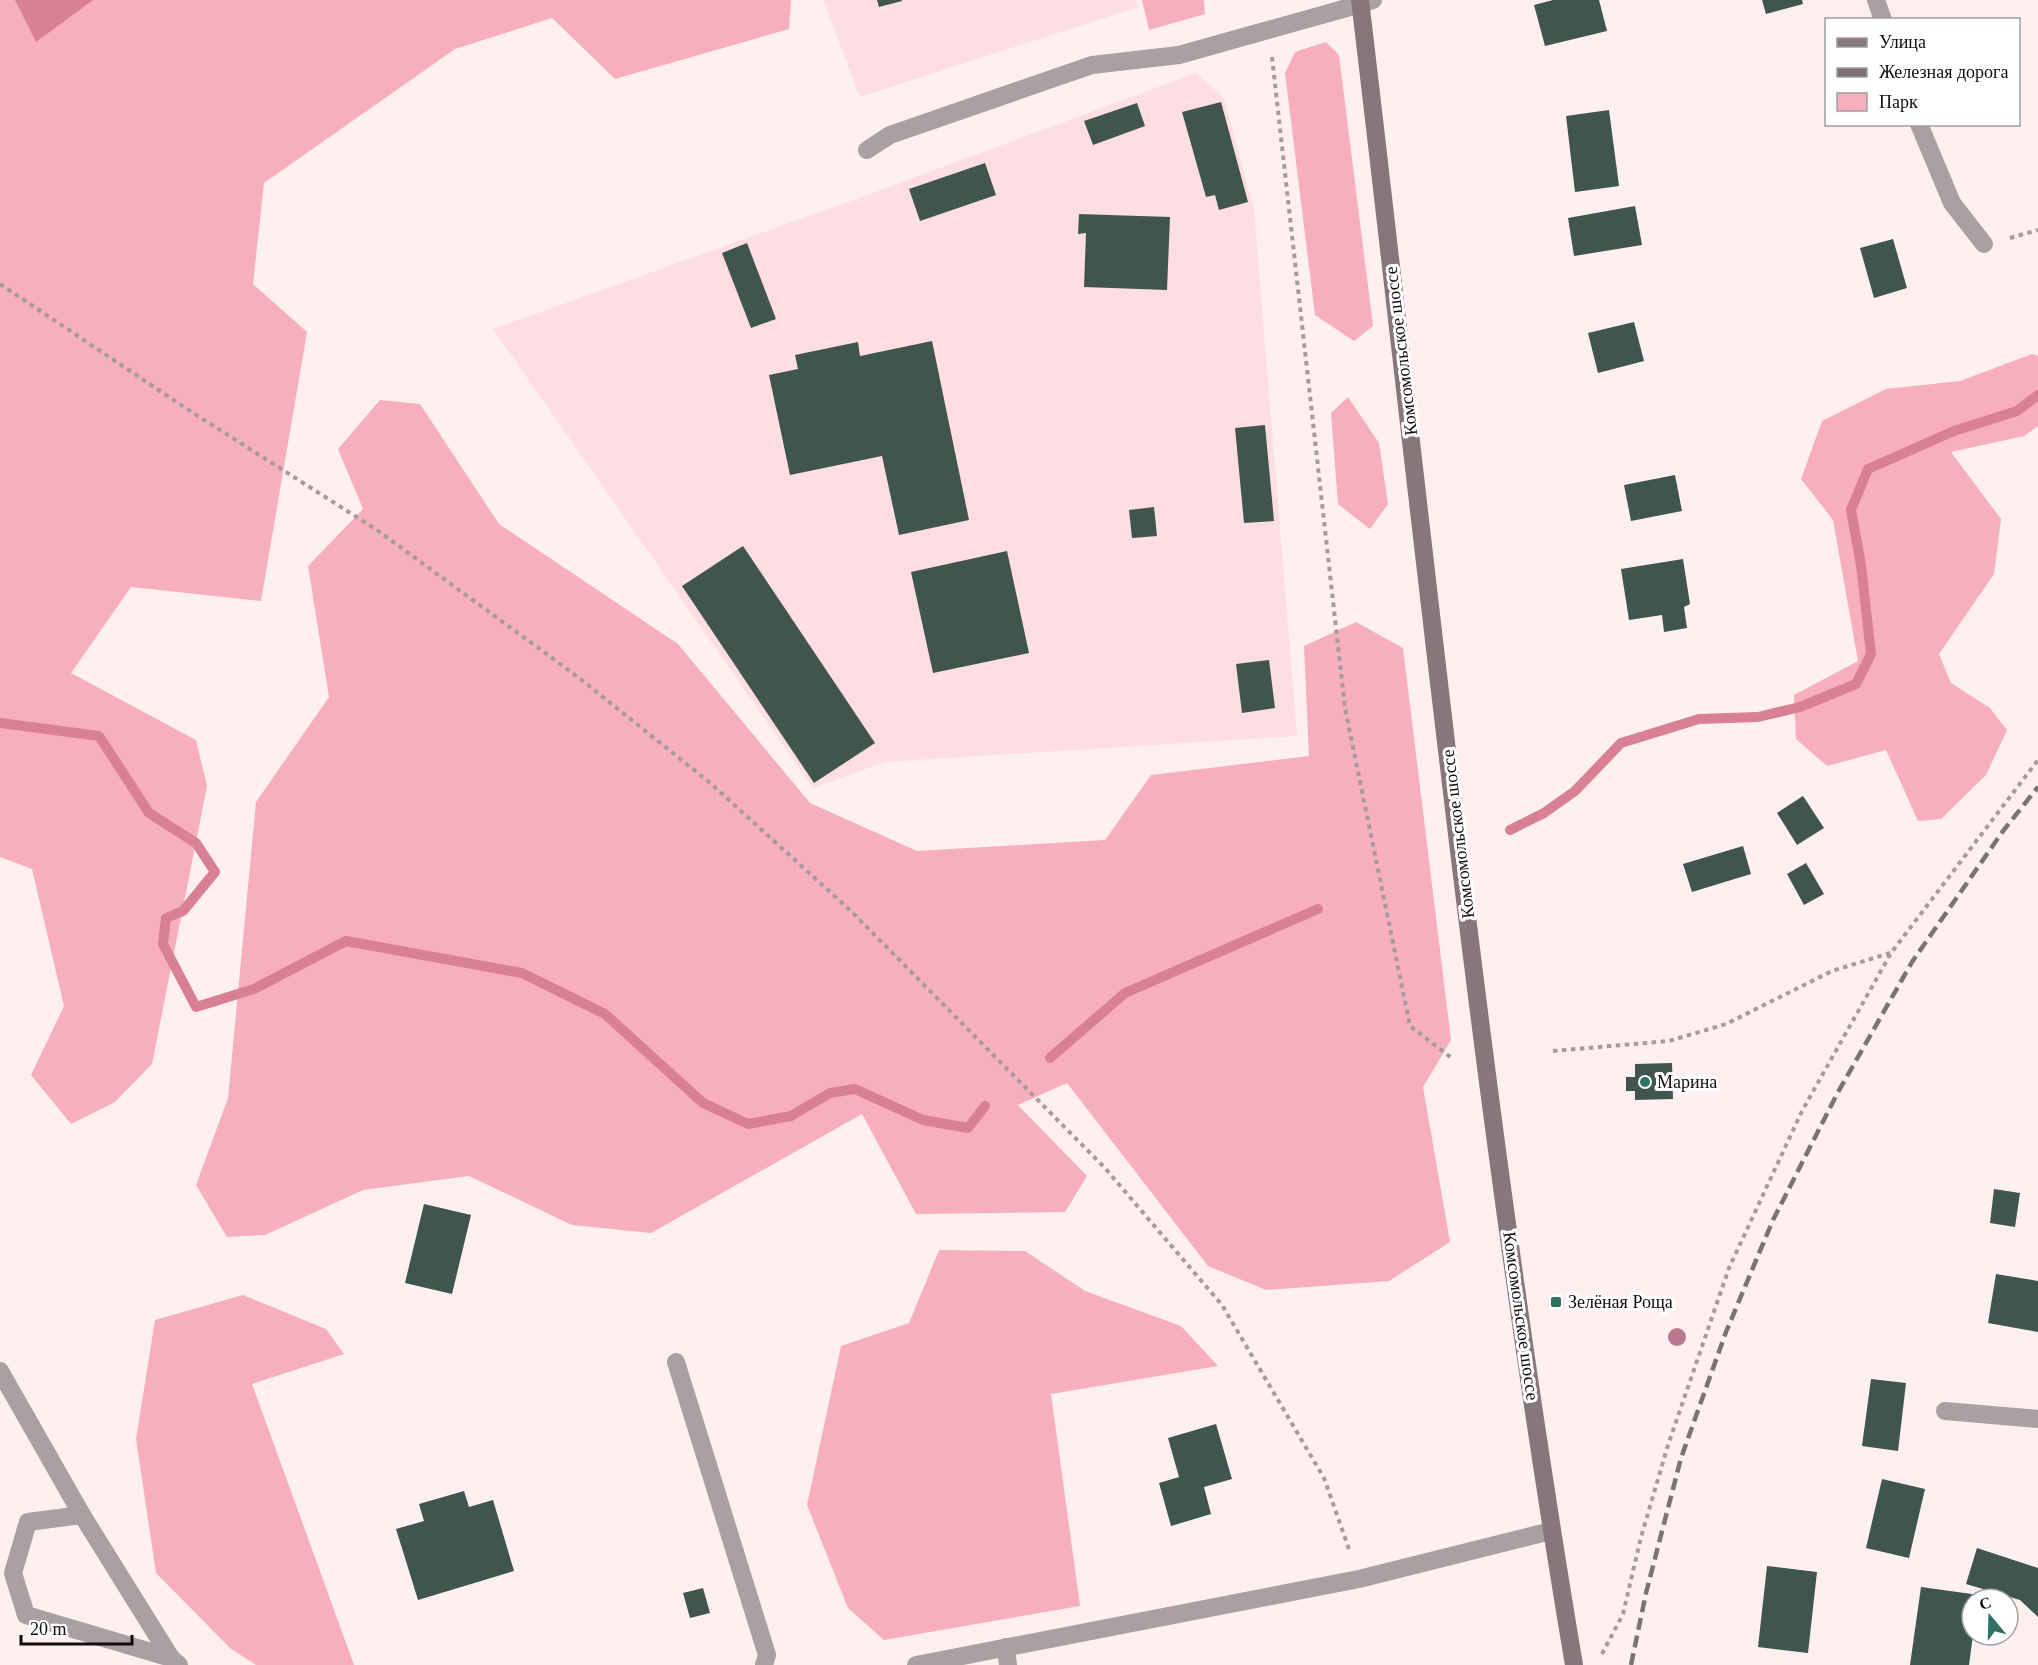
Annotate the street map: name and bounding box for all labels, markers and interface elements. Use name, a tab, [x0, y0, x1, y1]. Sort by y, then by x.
legend	[1825, 18, 2020, 126]
text: Улица	[1879, 32, 1926, 52]
text: Железная дорога	[1879, 62, 2008, 82]
text: Парк	[1879, 92, 1918, 112]
street label: Комсомольское шоссе	[1381, 265, 1421, 437]
street label: Комсомольское шоссе	[1438, 748, 1478, 920]
place label: Марина	[1657, 1072, 1717, 1092]
marker: Марина	[1638, 1075, 1652, 1089]
street label: Комсомольское шоссе	[1499, 1230, 1543, 1402]
place label: Зелёная Роща	[1568, 1292, 1673, 1312]
marker: Зелёная Роща	[1549, 1295, 1563, 1309]
north arrow	[1960, 1587, 2020, 1647]
text: С	[1977, 1593, 1994, 1613]
scale bar	[21, 1608, 132, 1646]
text: 20 m	[30, 1619, 67, 1639]

